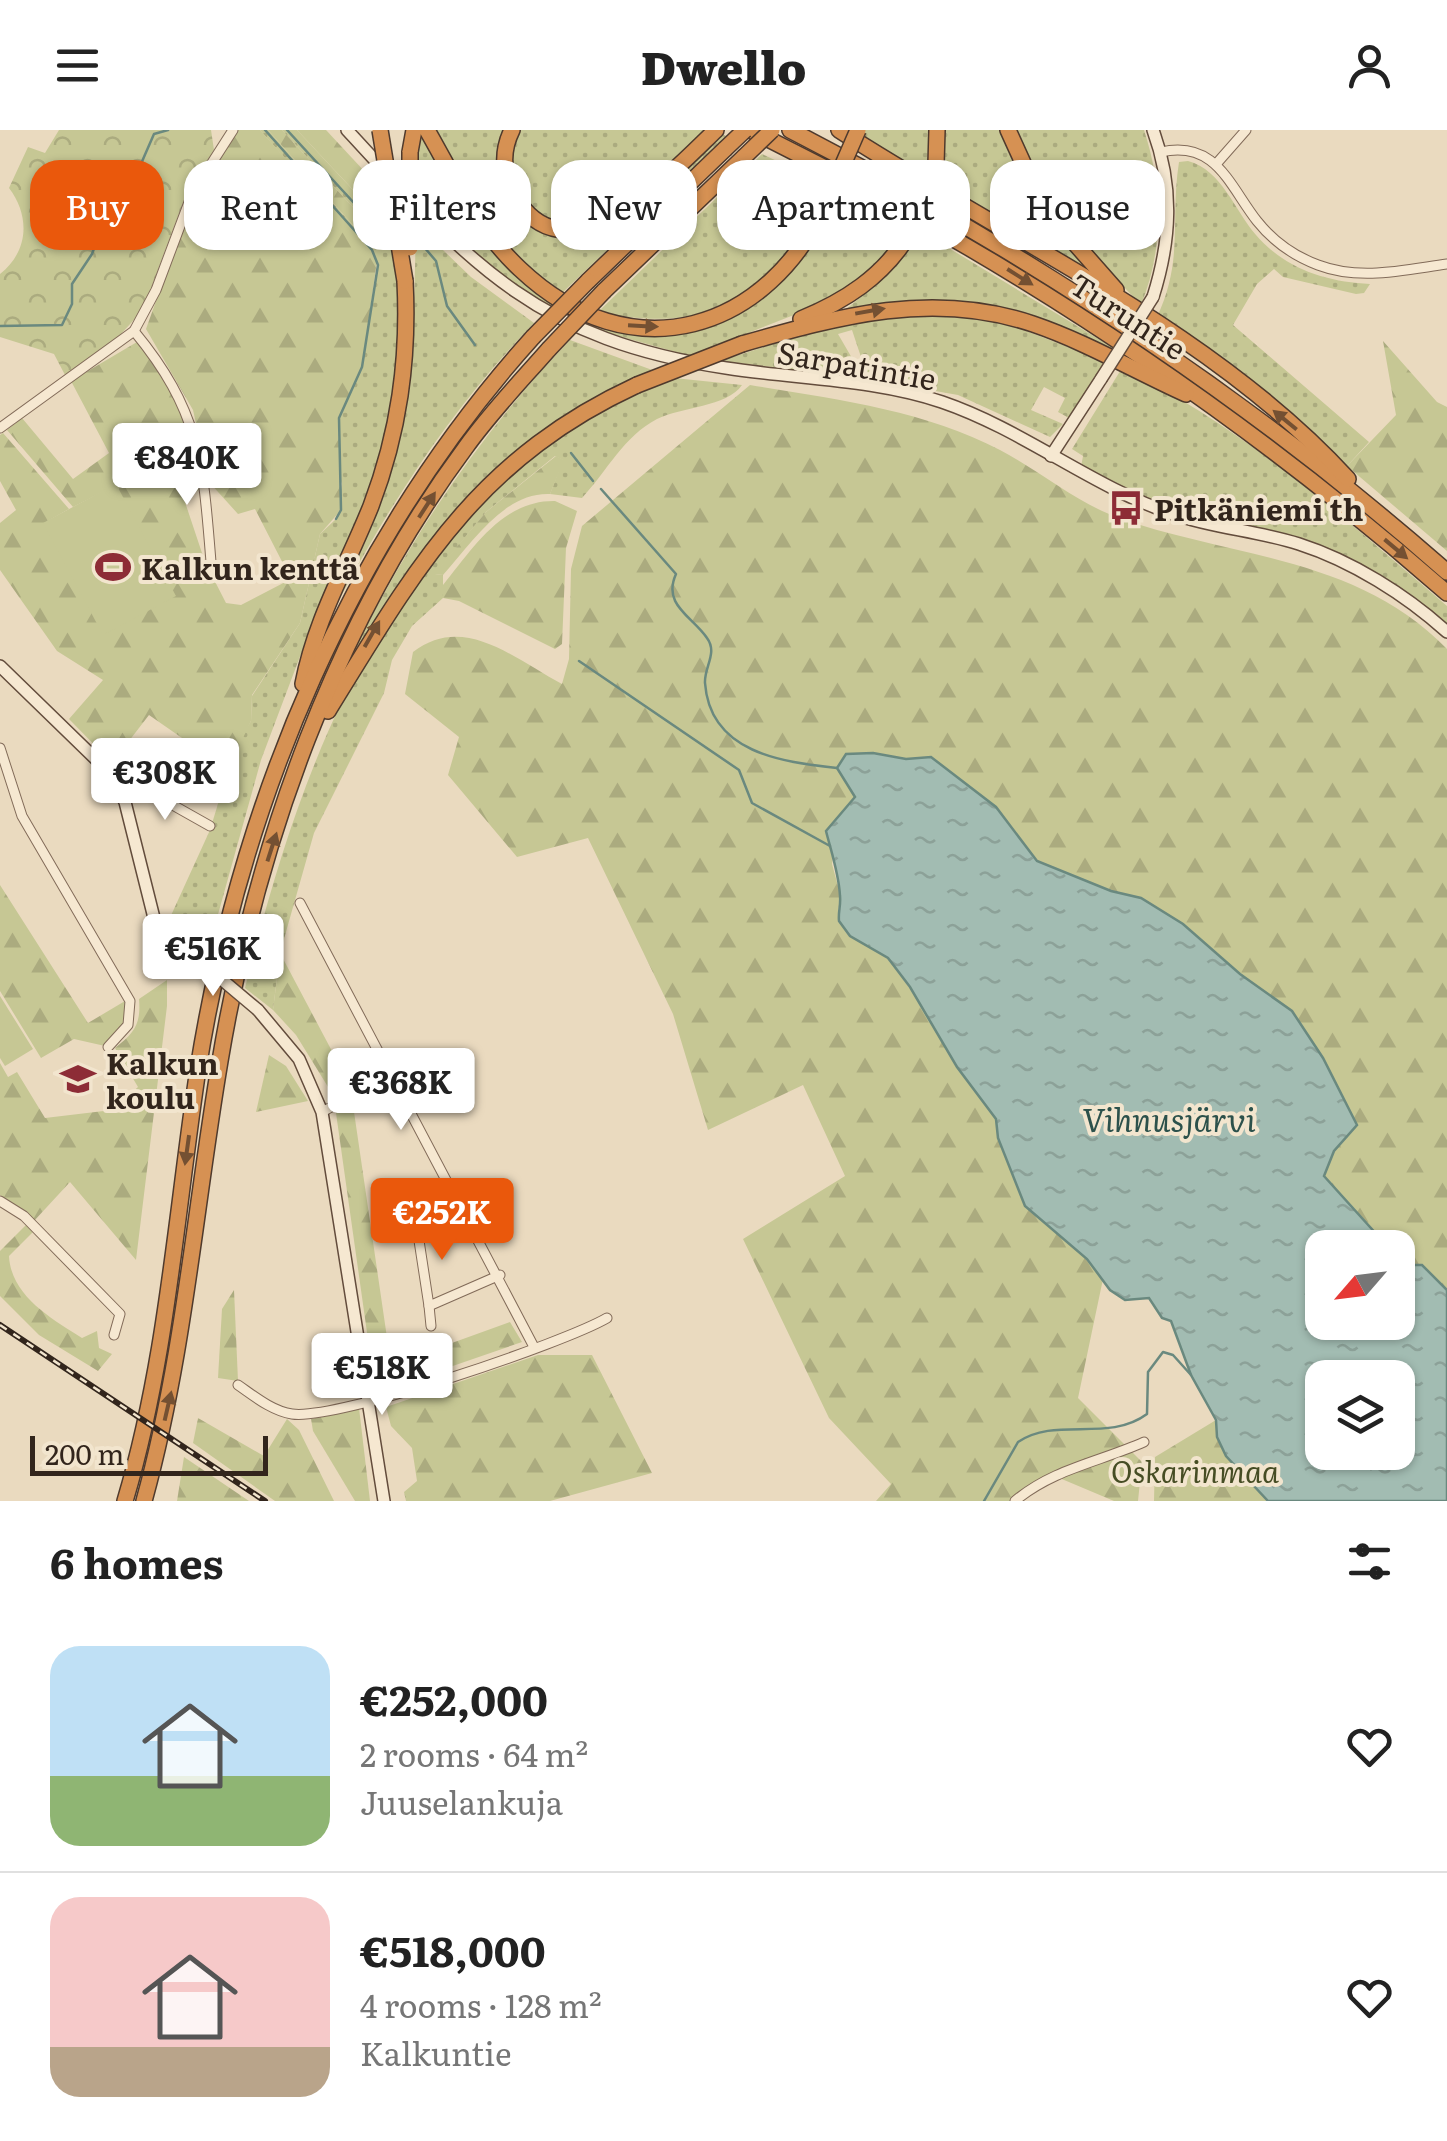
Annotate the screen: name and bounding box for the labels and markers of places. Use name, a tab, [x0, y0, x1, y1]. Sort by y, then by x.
pin: €840K	[117, 423, 257, 508]
place label: Pitkäniemi th	[1154, 486, 1363, 530]
bus stop icon: Pitkäniemi th	[1107, 489, 1145, 527]
place label: Kalkun kenttä	[141, 545, 360, 589]
sports icon: Kalkun kenttä	[94, 548, 132, 586]
pin: €308K	[95, 738, 235, 823]
pin: €516K	[143, 914, 283, 999]
place label: Kalkun koulu	[106, 1040, 219, 1118]
pin: €368K	[331, 1048, 471, 1133]
school or university icon: Kalkun koulu	[59, 1060, 97, 1098]
pin: €252K	[372, 1178, 512, 1263]
pin: €518K	[312, 1333, 452, 1418]

